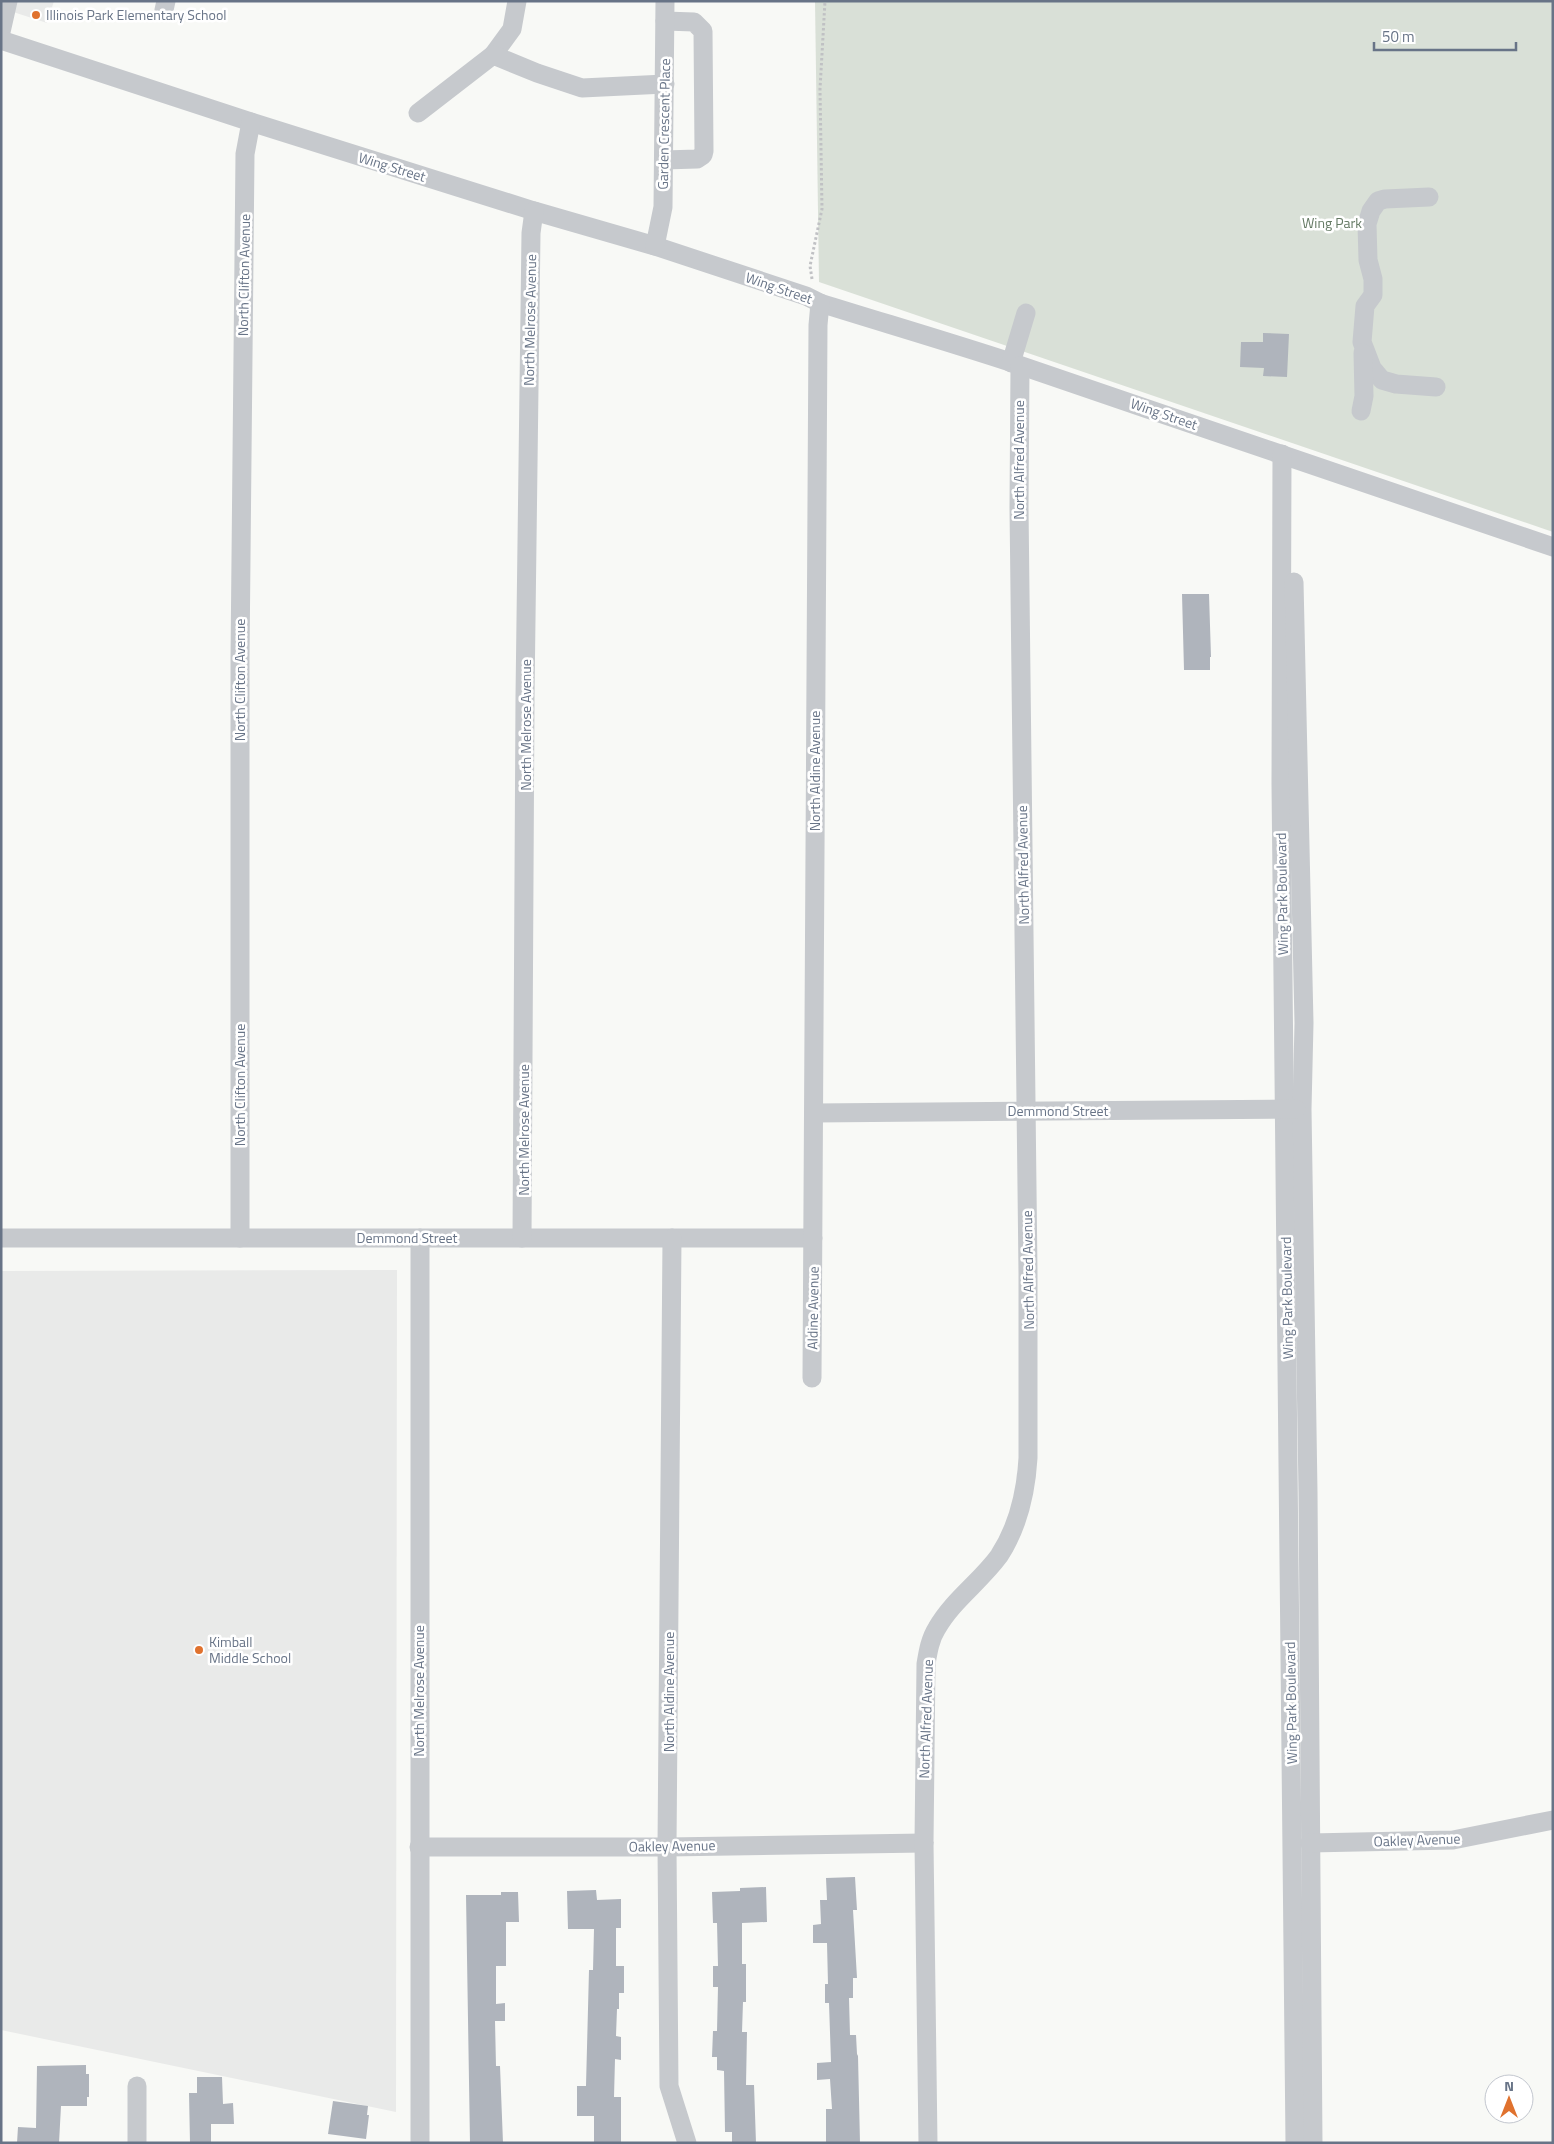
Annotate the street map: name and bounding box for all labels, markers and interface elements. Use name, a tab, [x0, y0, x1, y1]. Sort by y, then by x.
place label: Illinois Park Elementary School	[46, 4, 227, 25]
marker: Illinois Park Elementary School	[30, 9, 42, 21]
scale bar	[1374, 20, 1516, 52]
text: 50 m	[1382, 25, 1415, 48]
street label: Garden Crescent Place	[652, 58, 675, 190]
street label: Wing Street	[356, 146, 428, 187]
park label: Wing Park	[1302, 212, 1362, 233]
street label: North Clifton Avenue	[232, 214, 255, 336]
street label: North Melrose Avenue	[518, 254, 541, 386]
street label: Wing Street	[743, 266, 815, 309]
street label: Wing Street	[1128, 392, 1200, 435]
street label: North Alfred Avenue	[1008, 400, 1029, 520]
street label: North Clifton Avenue	[229, 619, 250, 741]
street label: North Melrose Avenue	[515, 659, 536, 791]
street label: North Aldine Avenue	[804, 711, 825, 831]
street label: North Alfred Avenue	[1011, 805, 1034, 925]
street label: Wing Park Boulevard	[1270, 833, 1293, 955]
street label: North Clifton Avenue	[229, 1024, 250, 1146]
street label: North Melrose Avenue	[513, 1064, 534, 1196]
street label: Demmond Street	[1008, 1100, 1109, 1121]
street label: North Alfred Avenue	[1016, 1210, 1039, 1330]
street label: Demmond Street	[357, 1227, 458, 1248]
street label: Wing Park Boulevard	[1275, 1237, 1298, 1359]
street label: Aldine Avenue	[801, 1266, 824, 1350]
street label: North Melrose Avenue	[408, 1625, 429, 1757]
place label: Kimball Middle School	[209, 1631, 291, 1668]
street label: North Aldine Avenue	[658, 1632, 679, 1752]
street label: Wing Park Boulevard	[1279, 1642, 1302, 1764]
marker: Kimball Middle School	[193, 1644, 205, 1656]
street label: North Alfred Avenue	[913, 1659, 938, 1779]
street label: Oakley Avenue	[1373, 1827, 1461, 1852]
street label: Oakley Avenue	[628, 1834, 716, 1857]
north arrow	[1484, 2074, 1534, 2124]
text: N	[1504, 2075, 1514, 2096]

